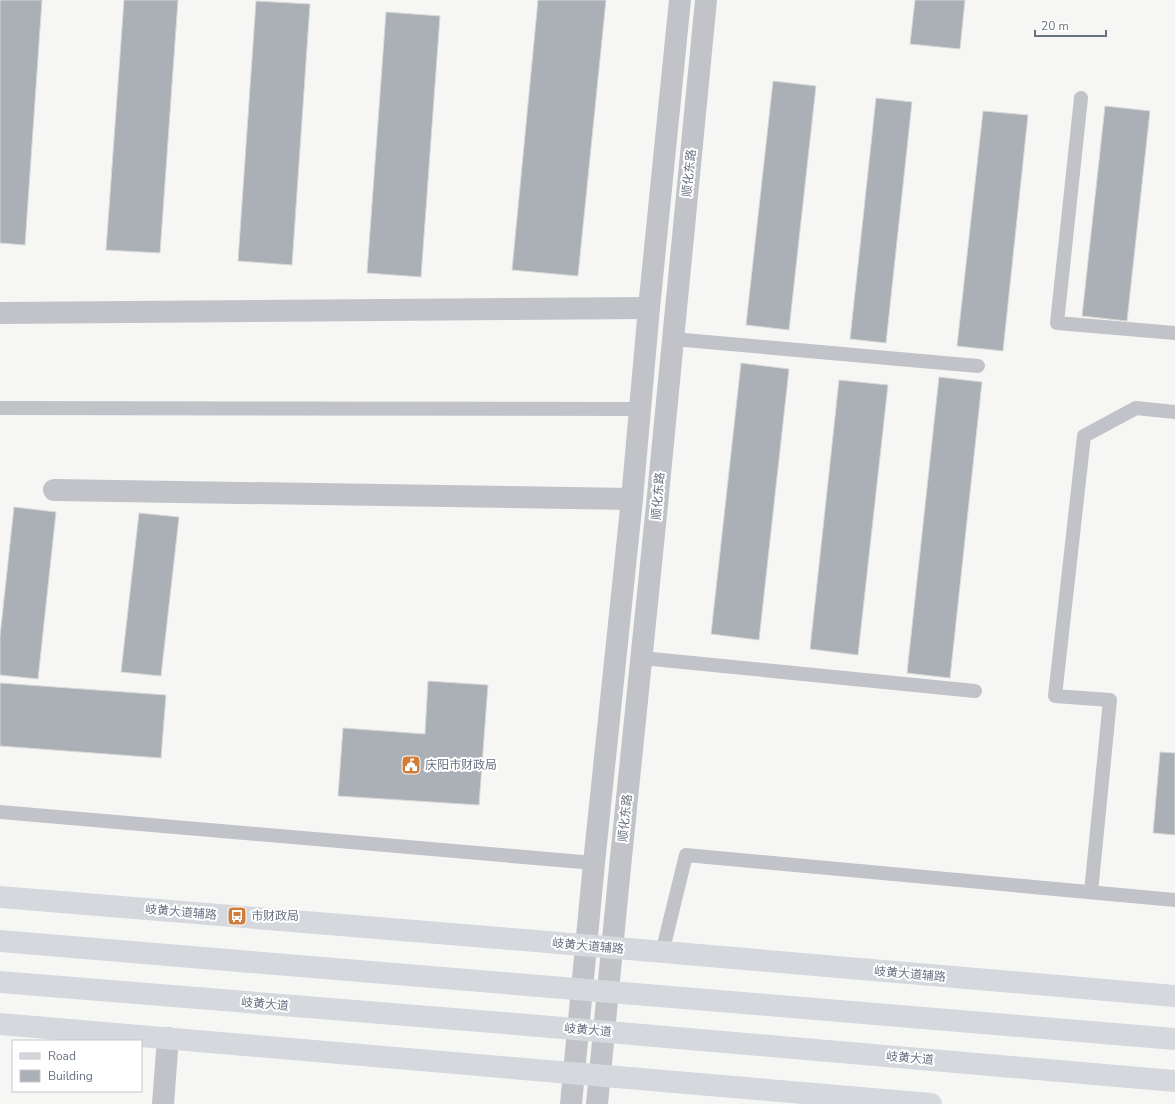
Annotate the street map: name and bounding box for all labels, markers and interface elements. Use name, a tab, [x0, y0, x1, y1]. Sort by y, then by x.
scale bar	[1035, 12, 1106, 38]
text: 20 m	[1041, 18, 1069, 34]
street label: 顺化东路	[679, 148, 699, 198]
street label: 顺化东路	[648, 471, 668, 521]
public building icon: 庆阳市财政局	[400, 754, 422, 776]
place label: 庆阳市财政局	[425, 757, 497, 773]
street label: 顺化东路	[615, 793, 635, 843]
street label: 岐黄大道辅路	[144, 901, 218, 923]
bus stop icon: 市财政局	[226, 905, 248, 927]
place label: 市财政局	[251, 908, 299, 924]
street label: 岐黄大道辅路	[551, 935, 625, 957]
street label: 岐黄大道辅路	[873, 963, 947, 985]
street label: 岐黄大道	[240, 994, 290, 1014]
street label: 岐黄大道	[563, 1020, 613, 1040]
legend	[12, 1040, 142, 1092]
text: Road	[48, 1048, 76, 1064]
street label: 岐黄大道	[885, 1048, 935, 1068]
text: Building	[48, 1068, 93, 1084]

